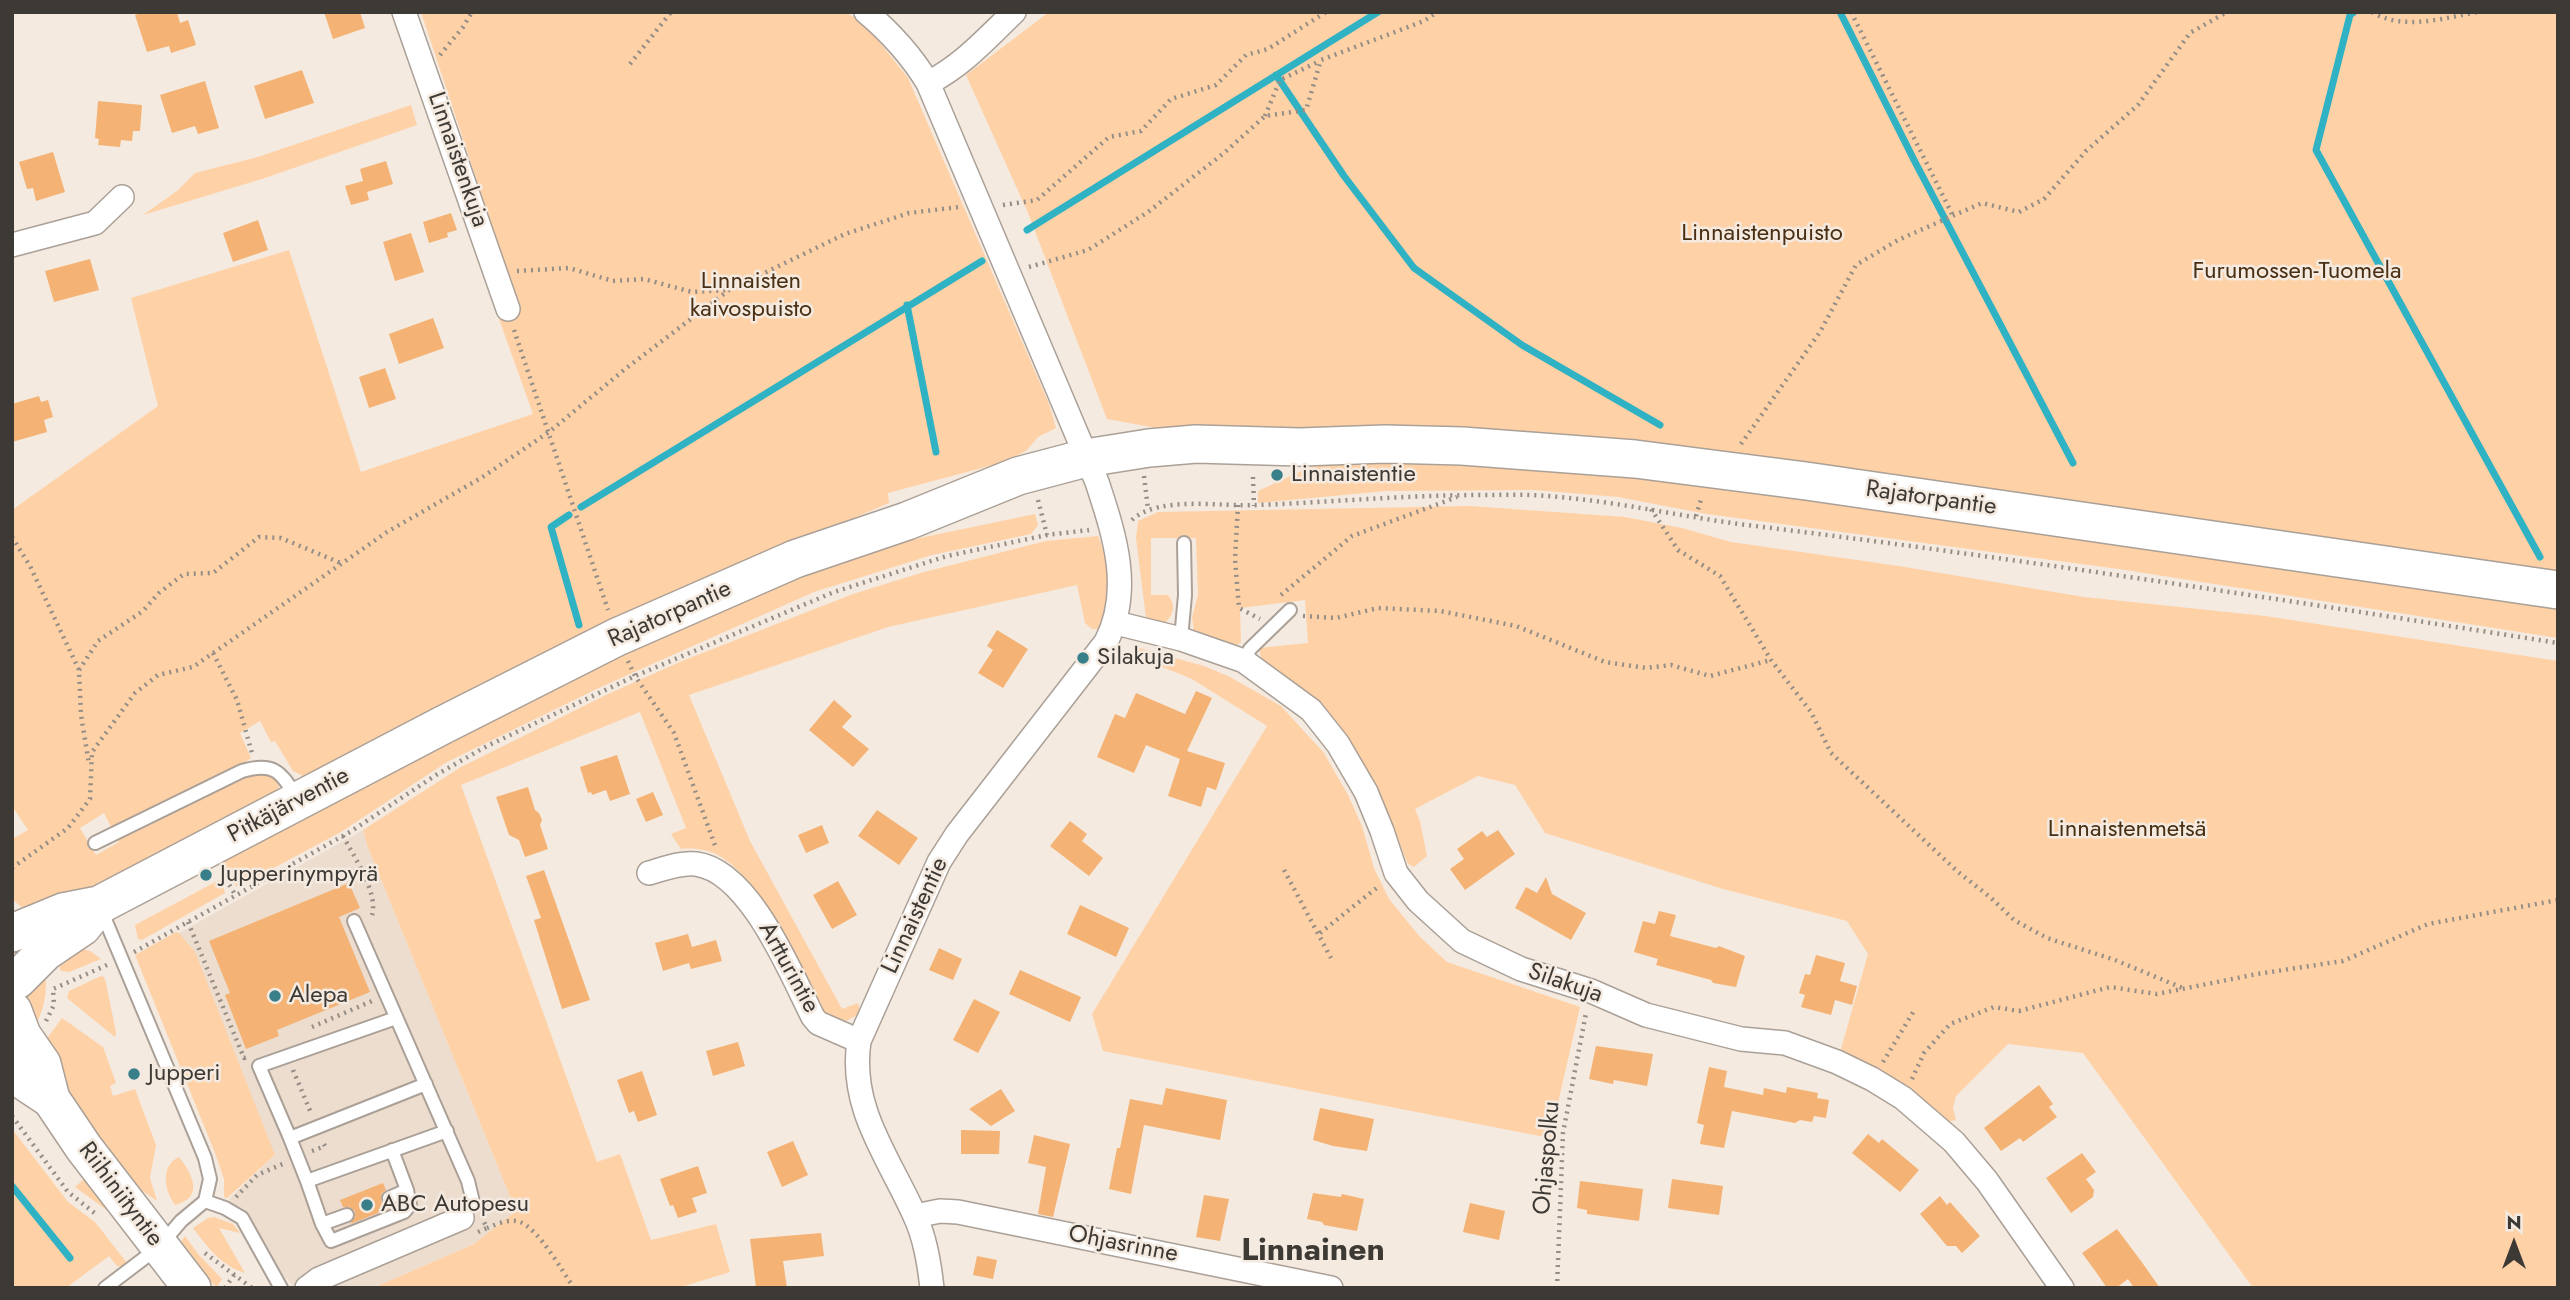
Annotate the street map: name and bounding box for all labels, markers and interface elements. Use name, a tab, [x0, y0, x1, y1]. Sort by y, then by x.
street label: Linnaistenkuja	[420, 89, 494, 231]
park label: Linnaistenpuisto	[1681, 220, 1843, 248]
park label: Furumossen-Tuomela	[2192, 258, 2402, 286]
park label: Linnaisten kaivospuisto	[690, 268, 812, 324]
place label: Linnaistentie	[1291, 461, 1416, 489]
marker: Linnaistentie	[1269, 467, 1285, 483]
street label: Rajatorpantie	[1864, 476, 1998, 522]
street label: Rajatorpantie	[604, 575, 736, 655]
place label: Silakuja	[1097, 644, 1174, 672]
marker: Silakuja	[1075, 650, 1091, 666]
street label: Pitkäjärventie	[223, 762, 355, 850]
park label: Linnaistenmetsä	[2048, 816, 2206, 844]
street label: Linnaistentie	[877, 853, 955, 979]
place label: Jupperinympyrä	[220, 861, 378, 889]
marker: Jupperinympyrä	[198, 867, 214, 883]
street label: Artturintie	[751, 917, 825, 1019]
street label: Silakuja	[1524, 958, 1606, 1010]
place label: Alepa	[289, 982, 348, 1010]
marker: Alepa	[267, 988, 283, 1004]
place label: Jupperi	[148, 1060, 221, 1088]
marker: Jupperi	[126, 1066, 142, 1082]
street label: Ohjaspolku	[1529, 1100, 1567, 1216]
street label: Riihiniityntie	[71, 1137, 169, 1253]
place label: ABC Autopesu	[381, 1191, 529, 1219]
marker: ABC Autopesu	[359, 1197, 375, 1213]
north arrow	[2479, 1209, 2549, 1279]
text: N	[2506, 1209, 2522, 1236]
street label: Ohjasrinne	[1066, 1220, 1180, 1270]
district label: Linnainen	[1241, 1233, 1385, 1271]

